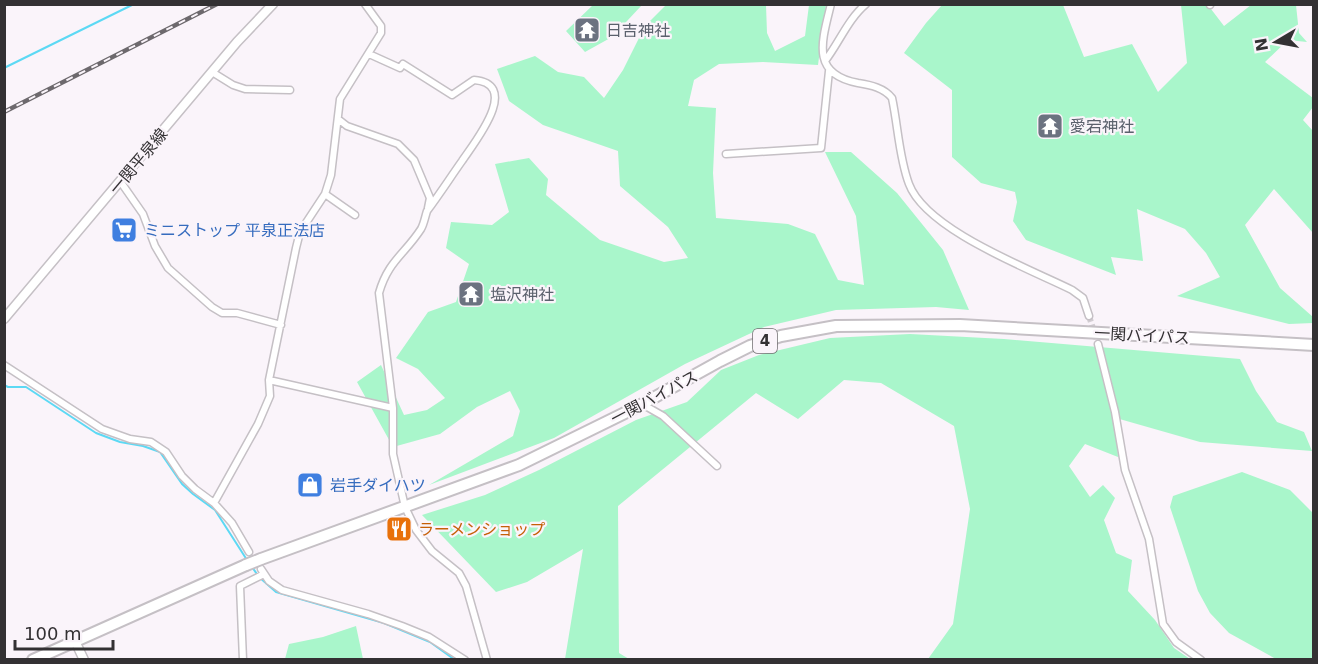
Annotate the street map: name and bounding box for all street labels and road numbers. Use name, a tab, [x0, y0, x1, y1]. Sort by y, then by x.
street label: 一関平泉線	[105, 125, 171, 198]
street label: 一関バイパス	[1094, 324, 1190, 347]
road number: 4	[753, 329, 777, 353]
street label: 一関バイパス	[608, 367, 701, 428]

